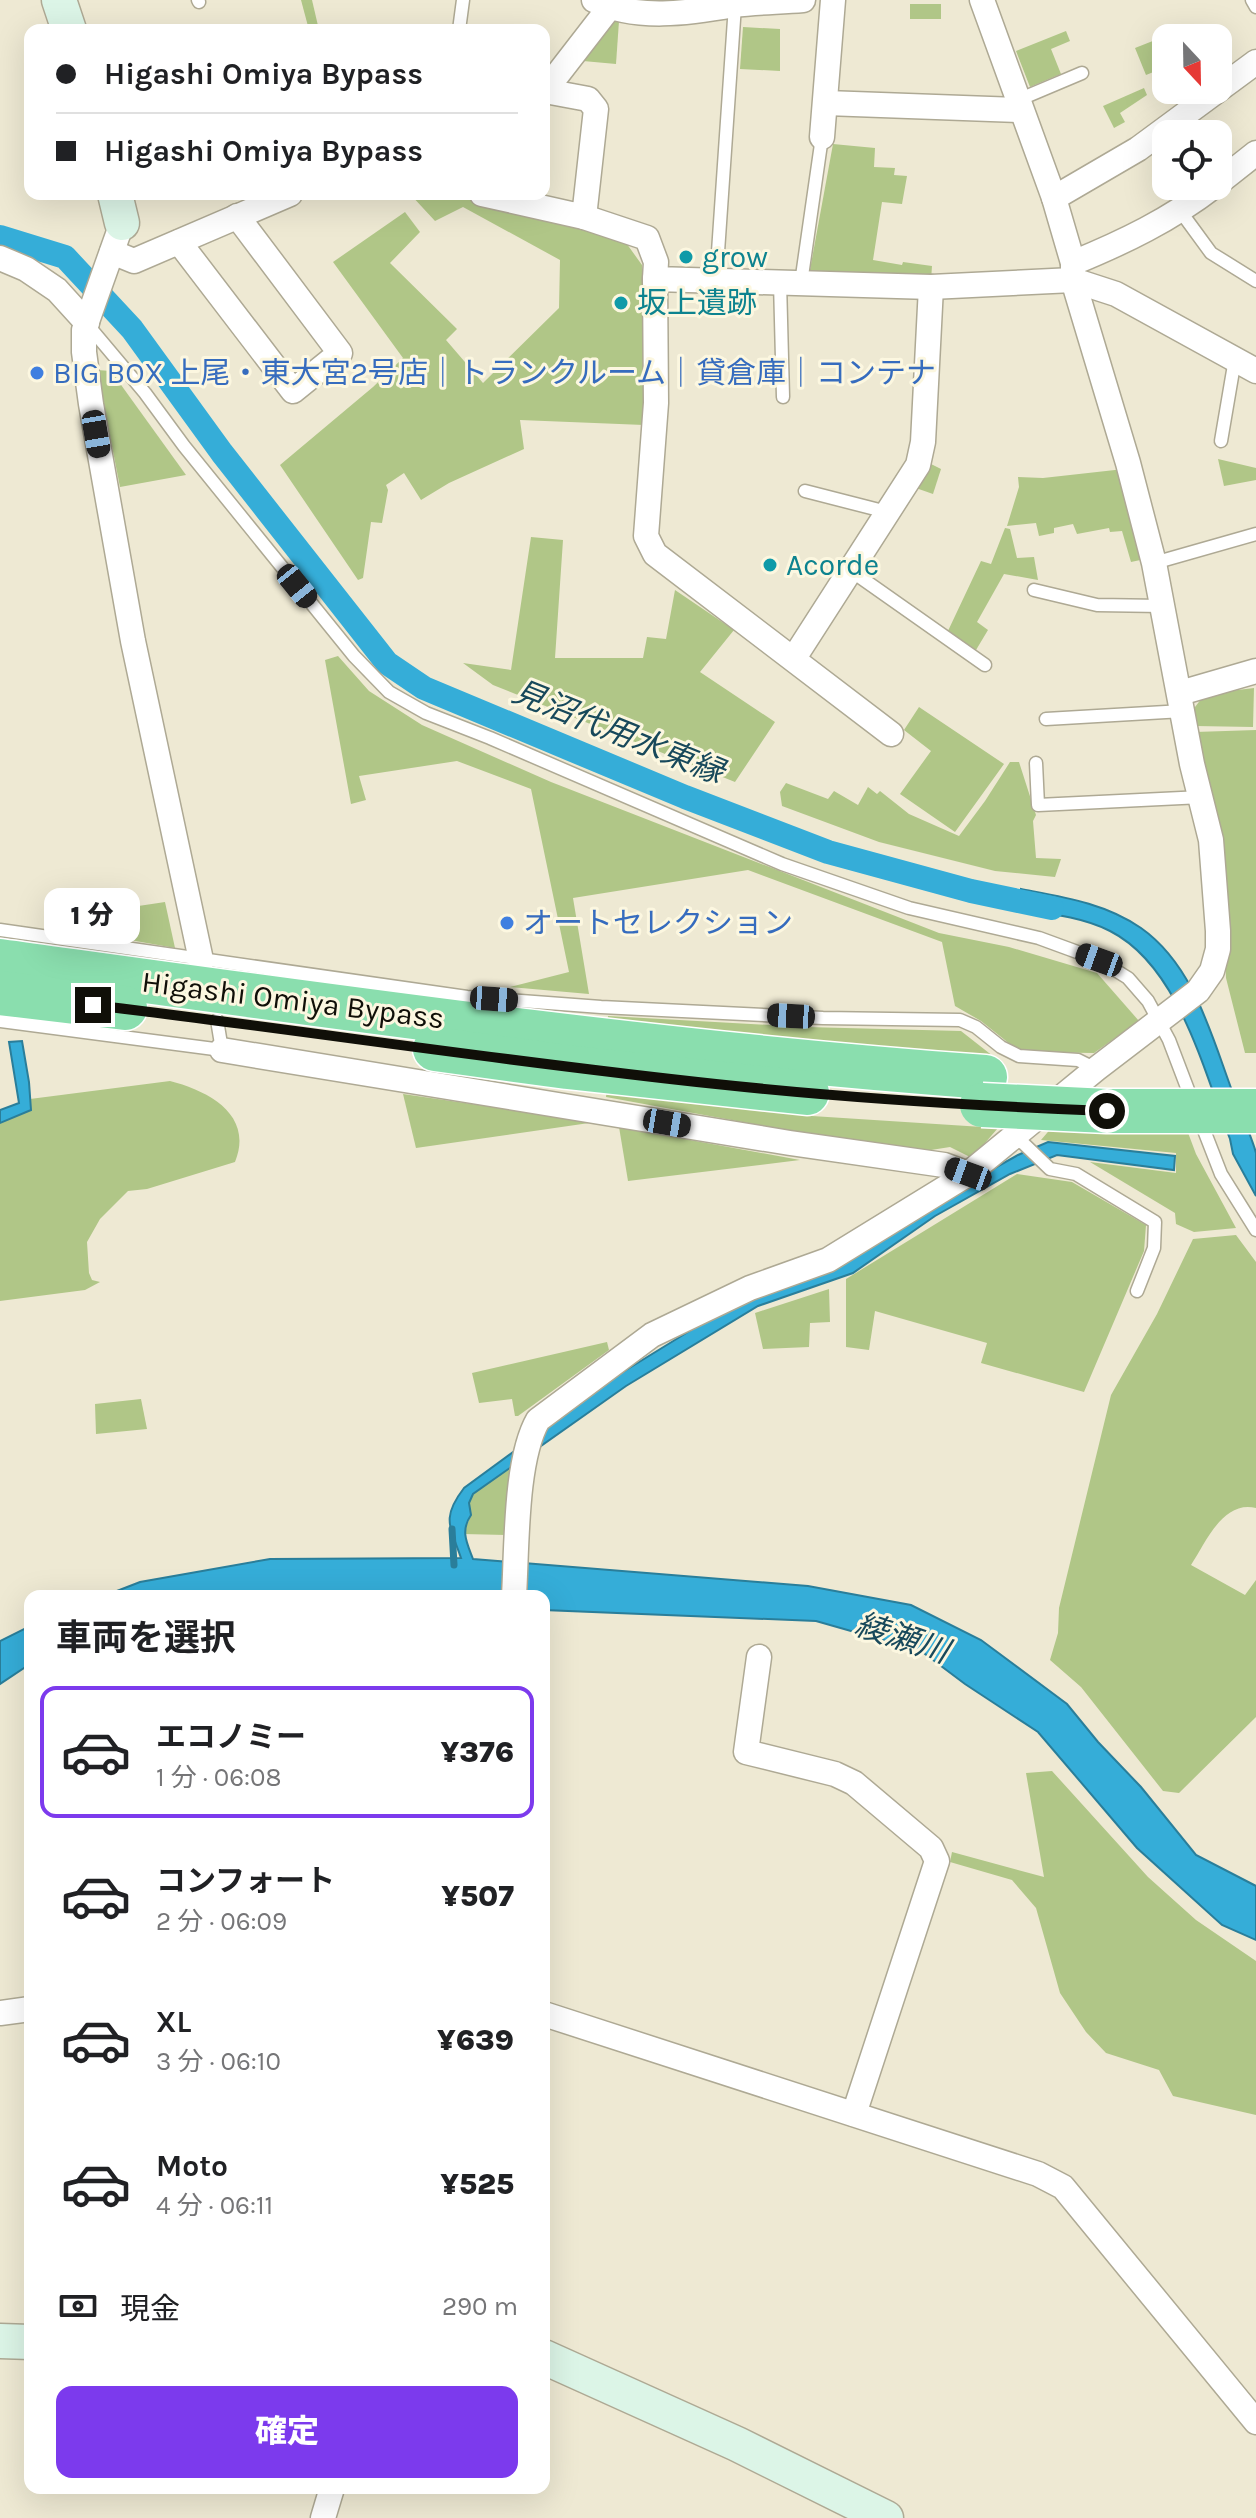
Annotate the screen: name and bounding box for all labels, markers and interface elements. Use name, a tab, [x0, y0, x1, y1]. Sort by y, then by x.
north arrow	[1152, 24, 1232, 104]
map controls	[1152, 24, 1232, 200]
text: Higashi Omiya Bypass	[104, 56, 423, 92]
button: locate	[1152, 120, 1232, 200]
text: Higashi Omiya Bypass	[104, 133, 423, 169]
place label: grow	[702, 239, 768, 275]
marker: grow	[677, 248, 695, 266]
place label: 坂上遺跡	[637, 285, 757, 321]
marker: 坂上遺跡	[612, 294, 630, 312]
place label: BIG BOX 上尾・東大宮2号店｜トランクルーム｜貸倉庫｜コンテナ	[53, 355, 936, 391]
marker: BIG BOX 上尾・東大宮2号店｜トランクルーム｜貸倉庫｜コンテナ	[28, 364, 46, 382]
car	[80, 408, 112, 460]
place label: Acorde	[786, 547, 879, 583]
marker: Acorde	[761, 556, 779, 574]
car	[273, 560, 321, 612]
water label: 見沼代用水東縁	[507, 673, 732, 792]
callout: 1 分	[45, 889, 141, 945]
text: 1 分	[71, 900, 114, 931]
place label: オートセレクション	[523, 905, 793, 941]
marker: オートセレクション	[498, 914, 516, 932]
car	[1072, 941, 1126, 979]
street label: Higashi Omiya Bypass	[140, 964, 446, 1036]
car	[469, 985, 519, 1013]
route end	[75, 987, 111, 1023]
car	[766, 1003, 816, 1029]
route start	[1089, 1093, 1125, 1129]
car	[641, 1107, 693, 1139]
car	[941, 1155, 995, 1193]
water label: 綾瀬川	[851, 1606, 956, 1671]
text: 車両を選択	[56, 1617, 236, 1659]
icon: car	[60, 1716, 132, 1788]
text: エコノミー	[156, 1719, 306, 1755]
text: ¥376	[440, 1734, 514, 1770]
text: 1 分 · 06:08	[156, 1762, 281, 1793]
icon: car	[60, 1860, 132, 1932]
text: コンフォート	[156, 1863, 335, 1899]
text: ¥507	[441, 1878, 514, 1914]
text: 2 分 · 06:09	[156, 1906, 287, 1937]
icon: car	[60, 2004, 132, 2076]
text: XL	[156, 2004, 191, 2040]
text: ¥639	[437, 2022, 514, 2058]
text: 3 分 · 06:10	[156, 2046, 281, 2077]
icon: car	[60, 2148, 132, 2220]
text: Moto	[156, 2148, 228, 2184]
text: ¥525	[440, 2166, 514, 2202]
text: 4 分 · 06:11	[156, 2190, 273, 2221]
icon: cash	[56, 2284, 100, 2328]
text: 現金	[120, 2291, 180, 2327]
text: 290 m	[442, 2291, 518, 2322]
button: 確定	[56, 2386, 518, 2478]

